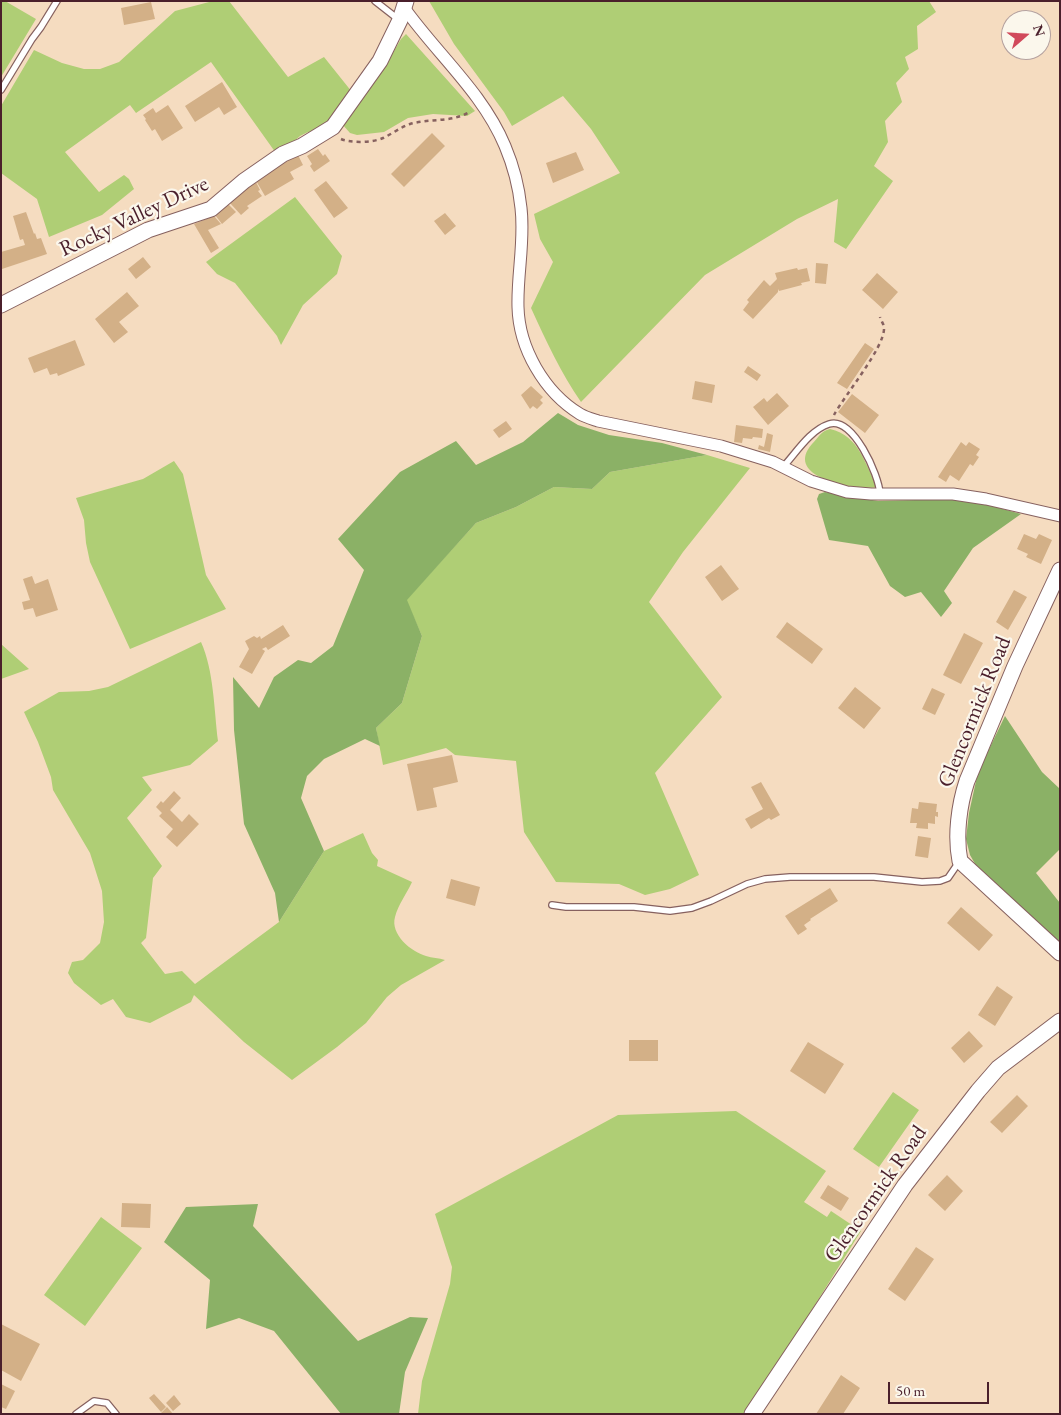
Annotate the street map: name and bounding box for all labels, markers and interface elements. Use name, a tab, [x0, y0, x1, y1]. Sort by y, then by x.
north arrow	[1001, 10, 1051, 60]
text: N	[1029, 22, 1050, 39]
street label: Rocky Valley Drive	[55, 171, 213, 263]
street label: Glencormick Road	[933, 633, 1017, 791]
street label: Glencormick Road	[819, 1121, 933, 1267]
scale bar	[891, 1372, 992, 1404]
text: 50 m	[896, 1381, 925, 1400]

